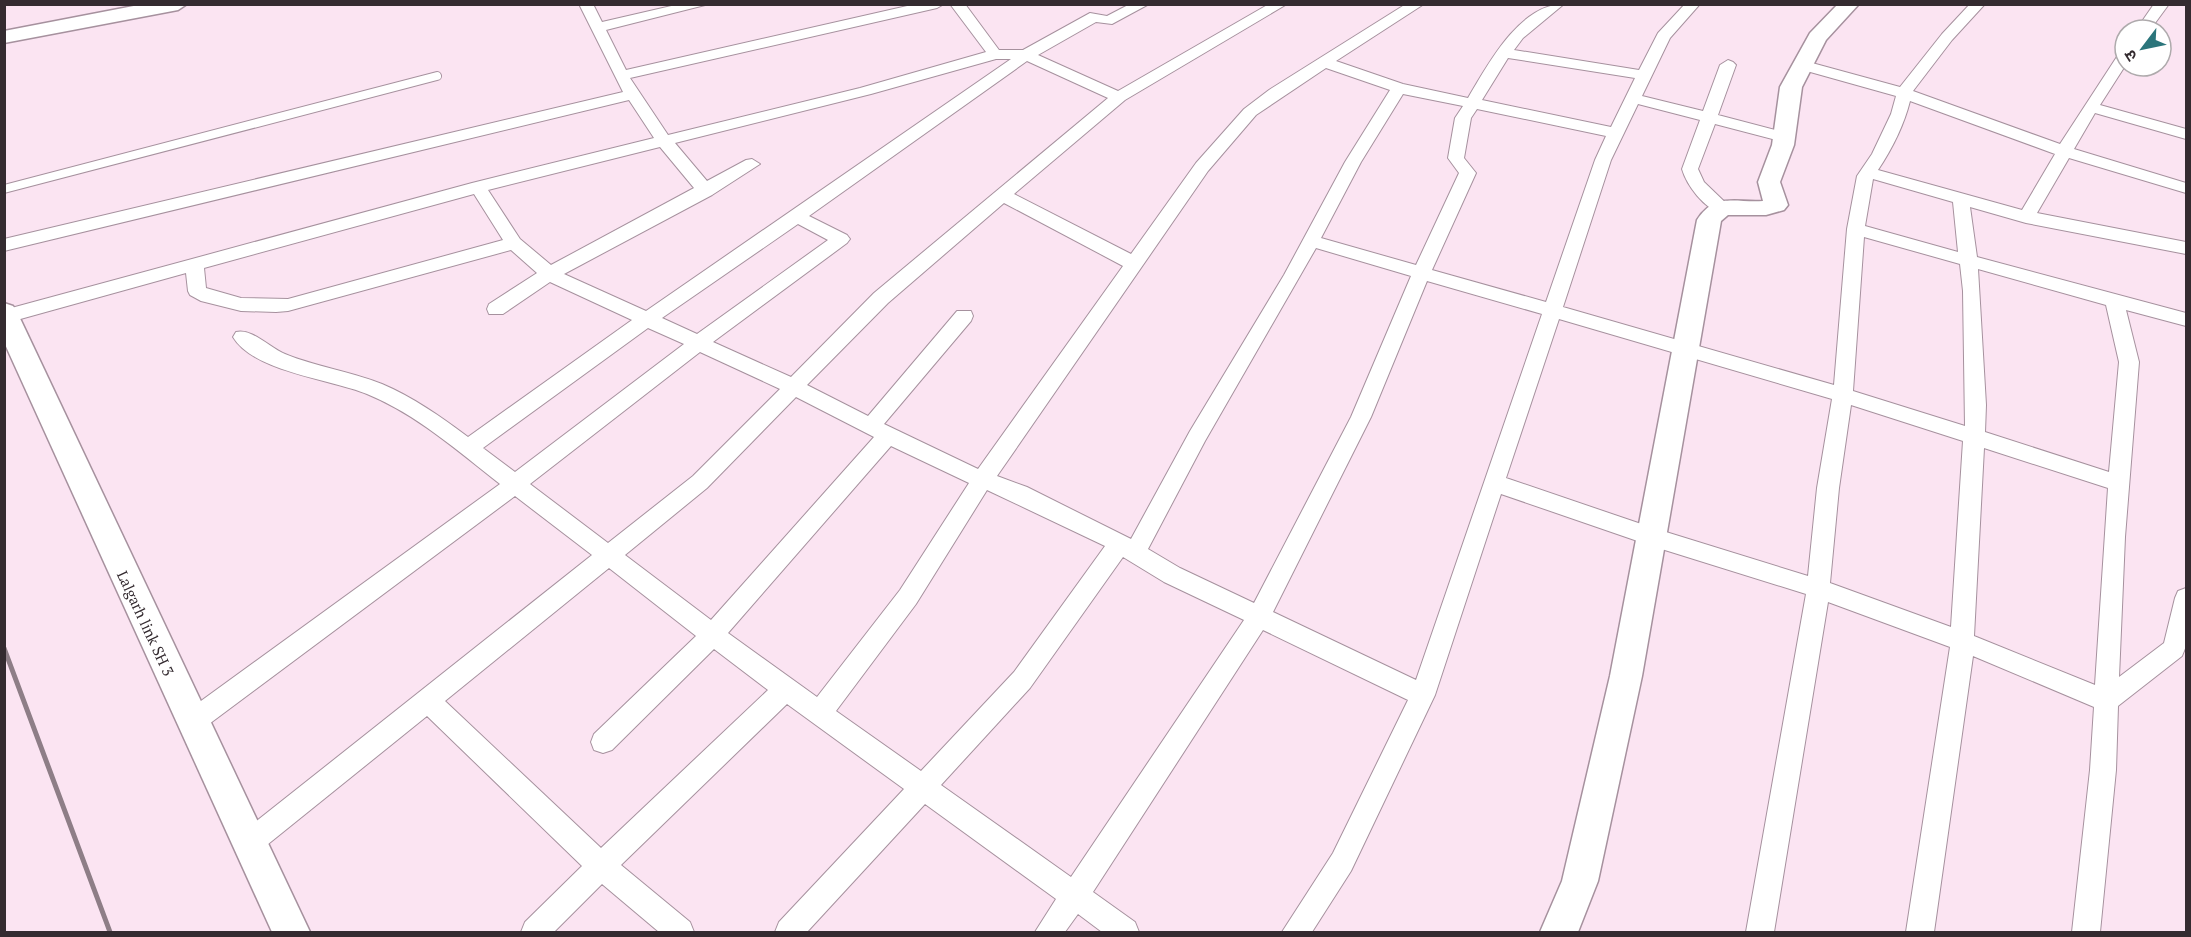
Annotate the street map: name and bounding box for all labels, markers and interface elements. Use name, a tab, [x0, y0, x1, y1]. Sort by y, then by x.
north arrow	[2113, 18, 2173, 78]
text: उ	[2118, 46, 2142, 66]
street label: Lalgarh link SH 3	[113, 567, 179, 679]

